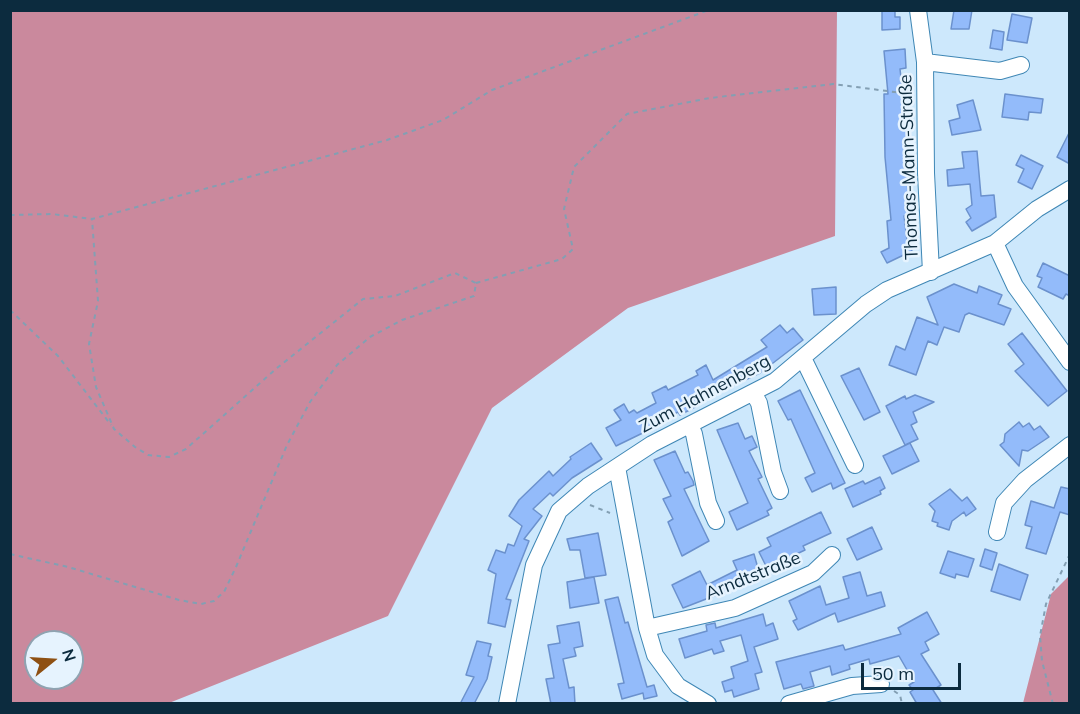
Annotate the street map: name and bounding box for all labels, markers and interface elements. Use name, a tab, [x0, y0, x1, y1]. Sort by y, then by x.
street label: Thomas-Mann-Straße	[895, 74, 923, 260]
street label: Zum Hahnenberg	[636, 350, 774, 438]
street label: Arndtstraße	[702, 547, 804, 605]
north arrow	[24, 630, 84, 690]
text: N	[58, 646, 81, 664]
scale bar	[864, 651, 964, 689]
text: 50 m	[872, 662, 914, 685]

